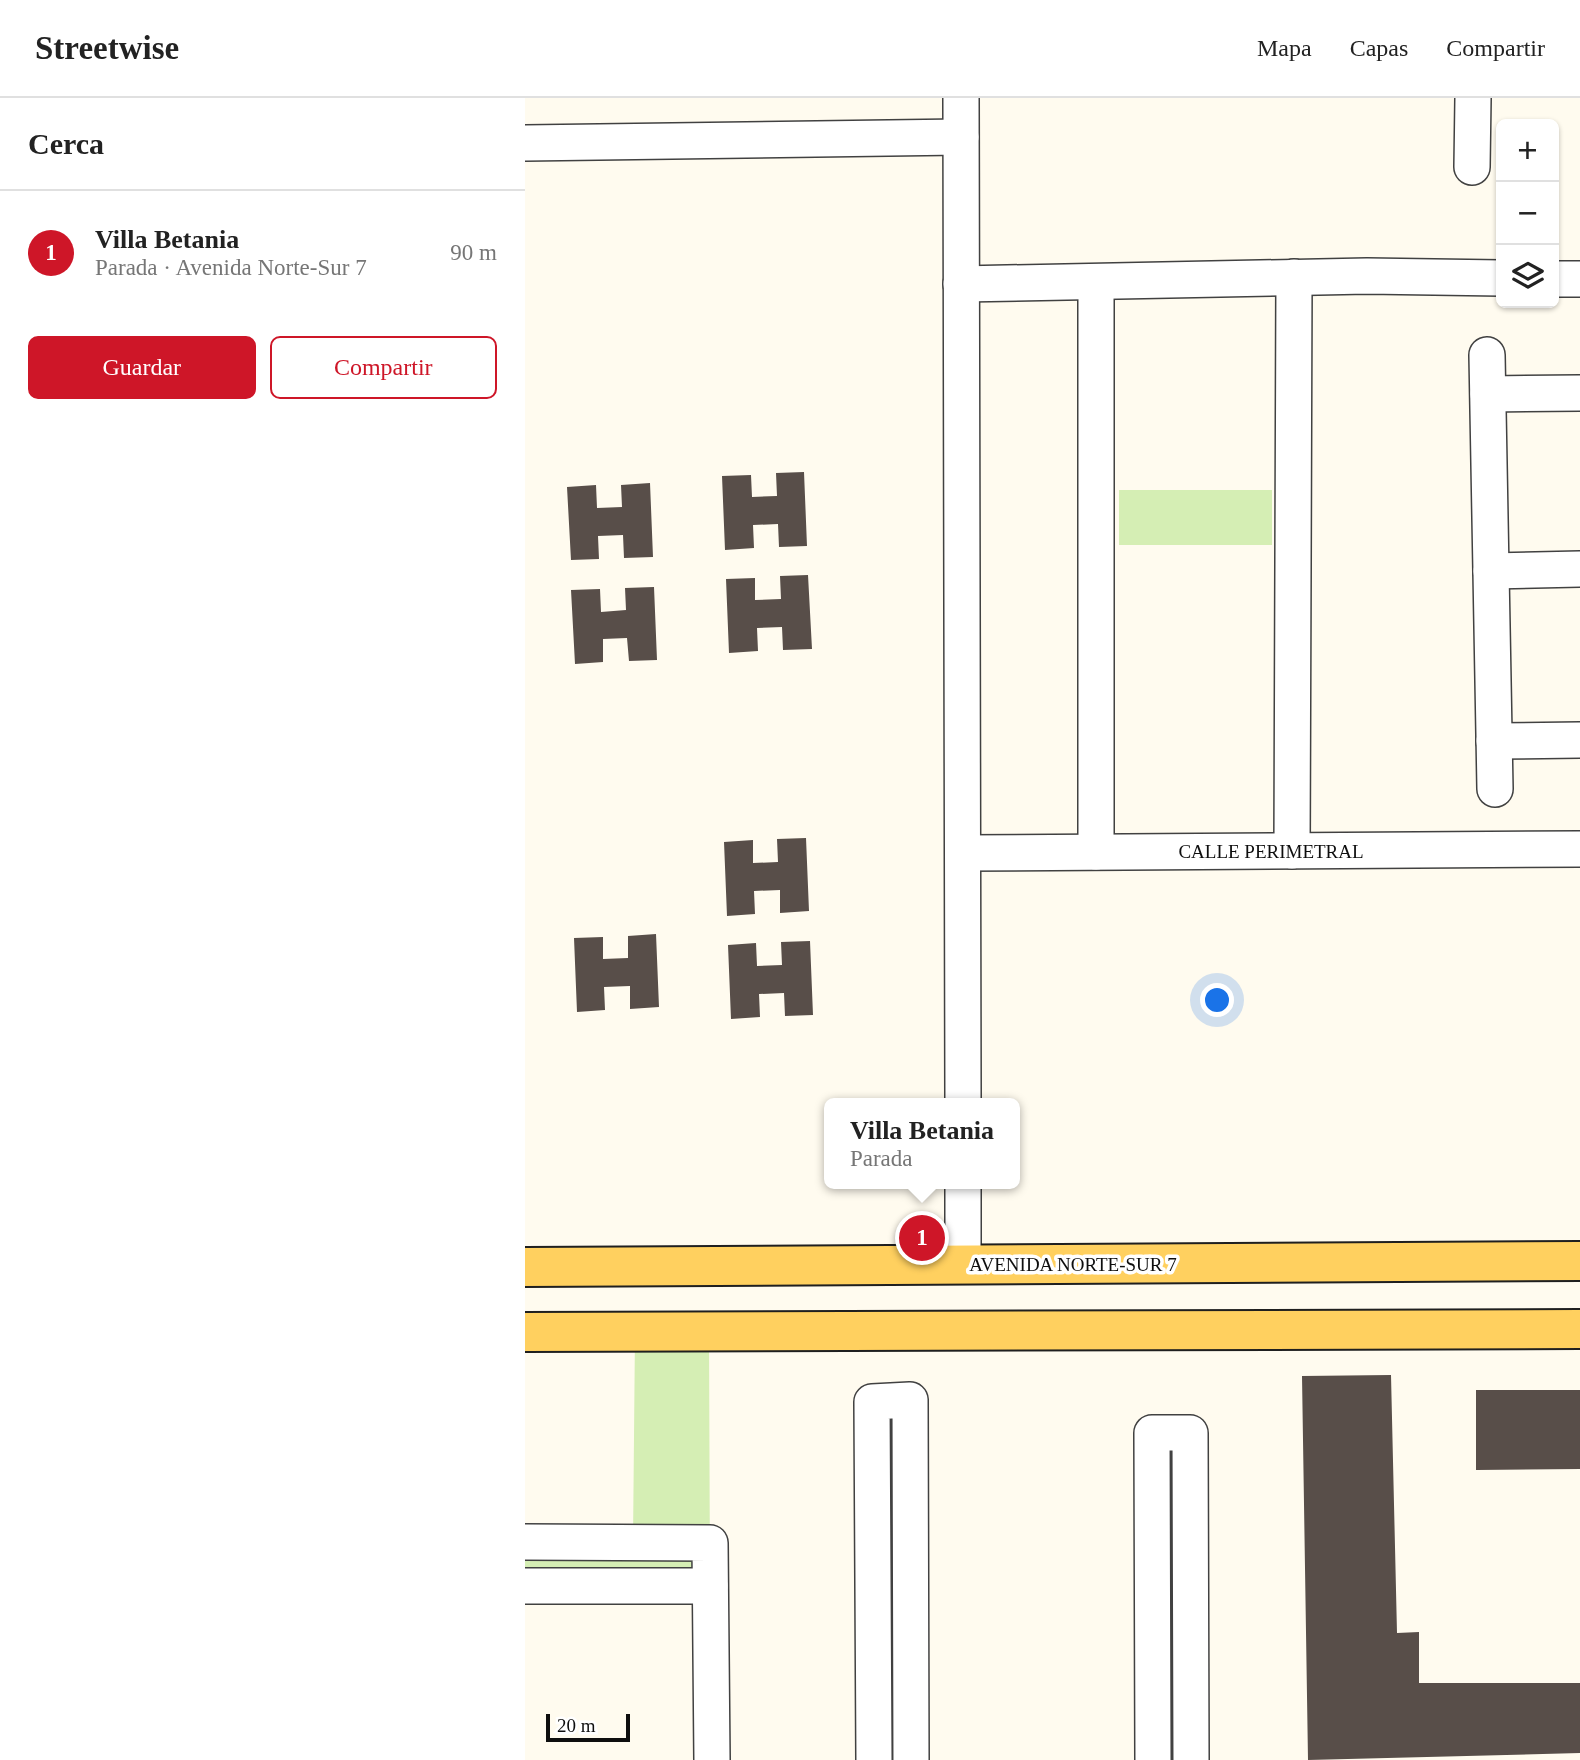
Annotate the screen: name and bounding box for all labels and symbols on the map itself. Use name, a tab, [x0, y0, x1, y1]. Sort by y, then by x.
street label: CALLE PERIMETRAL	[1178, 841, 1364, 862]
your location	[1200, 983, 1234, 1017]
pin: 1	[899, 1212, 945, 1264]
street label: AVENIDA NORTE-SUR 7	[969, 1254, 1177, 1275]
scale bar	[546, 1711, 630, 1743]

